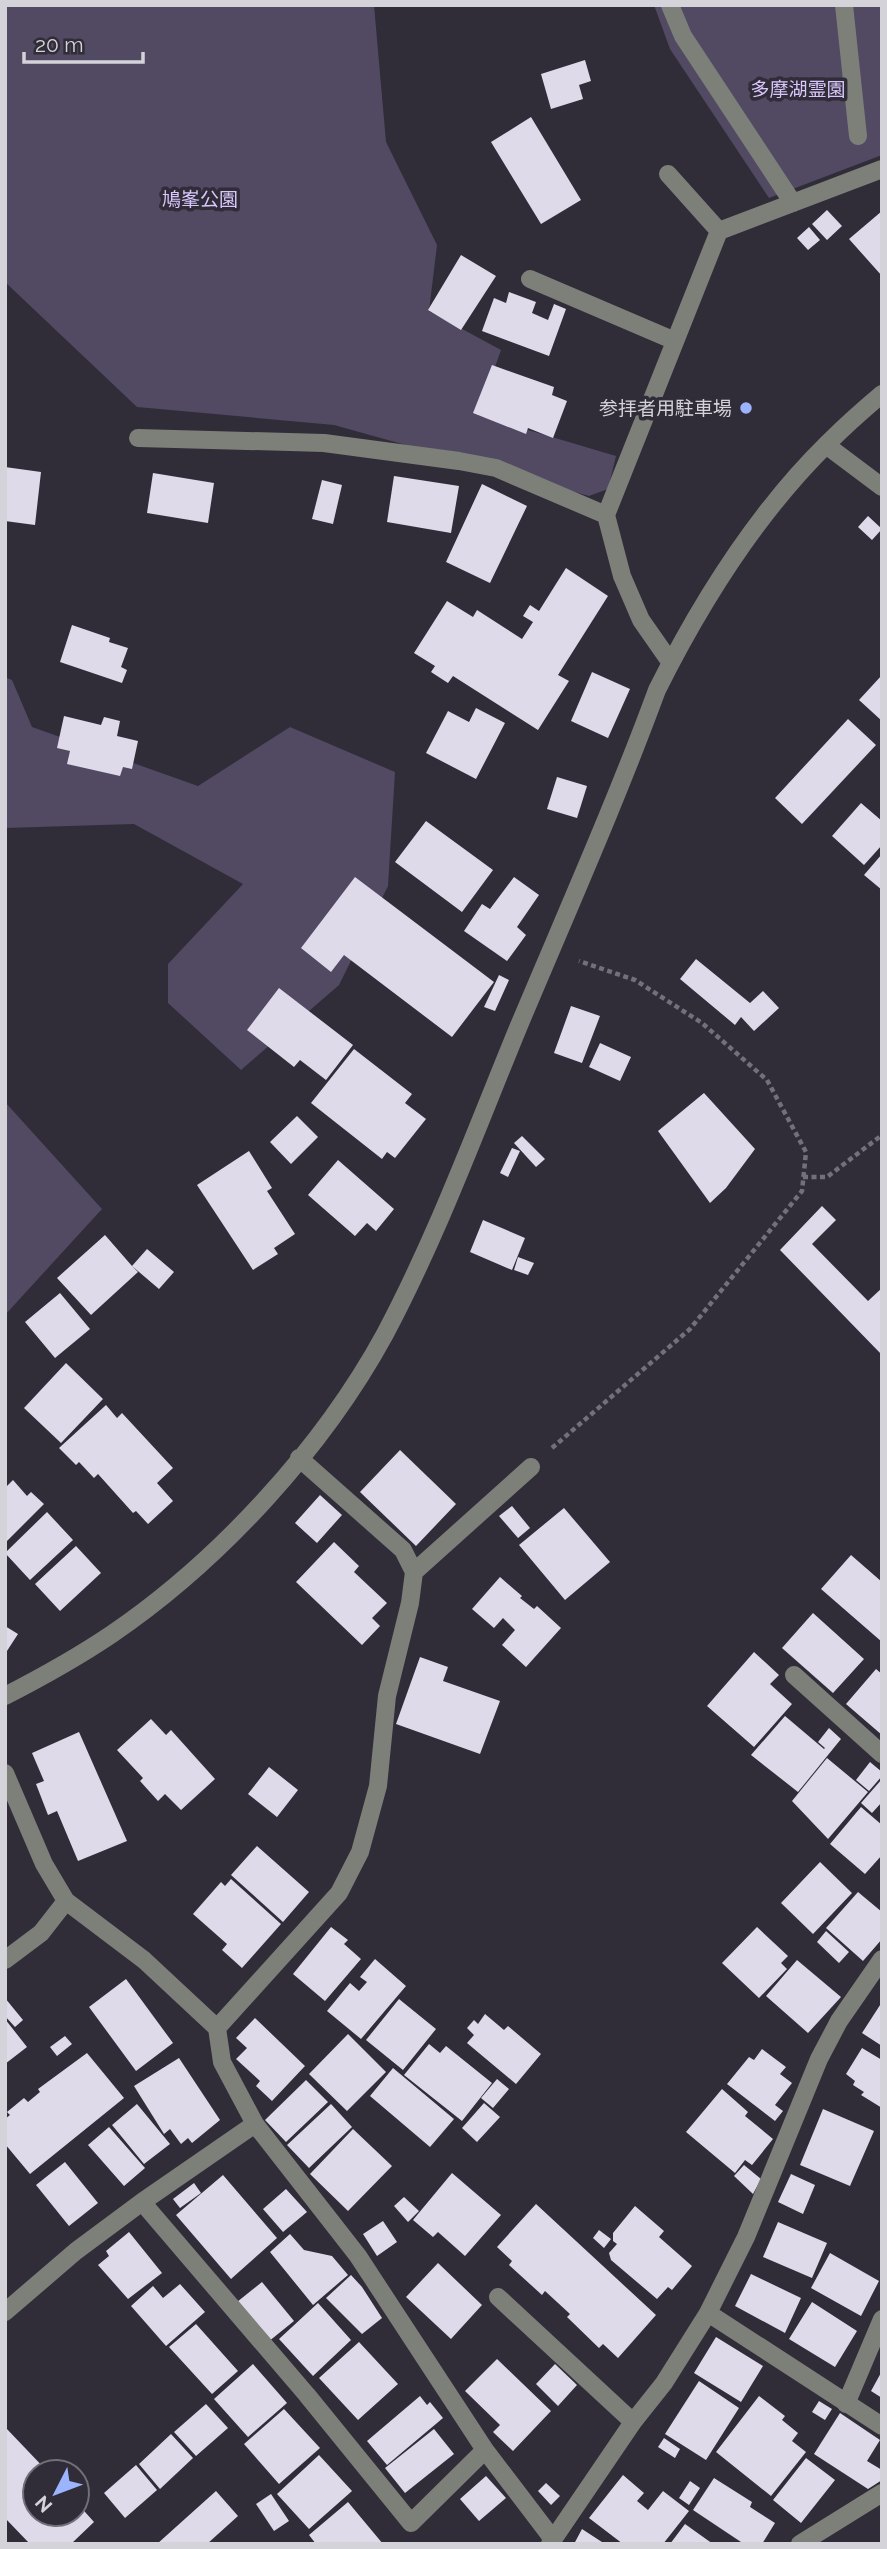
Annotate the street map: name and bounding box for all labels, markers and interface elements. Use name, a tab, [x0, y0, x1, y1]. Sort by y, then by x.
scale bar	[24, 21, 144, 65]
text: 20 m	[35, 32, 83, 57]
park label: 多摩湖霊園	[750, 78, 846, 100]
park label: 鳩峯公園	[162, 188, 238, 210]
place label: 参拝者用駐車場	[599, 397, 732, 419]
marker: 参拝者用駐車場	[738, 400, 754, 416]
north arrow	[21, 2458, 91, 2528]
text: N	[30, 2492, 56, 2517]

